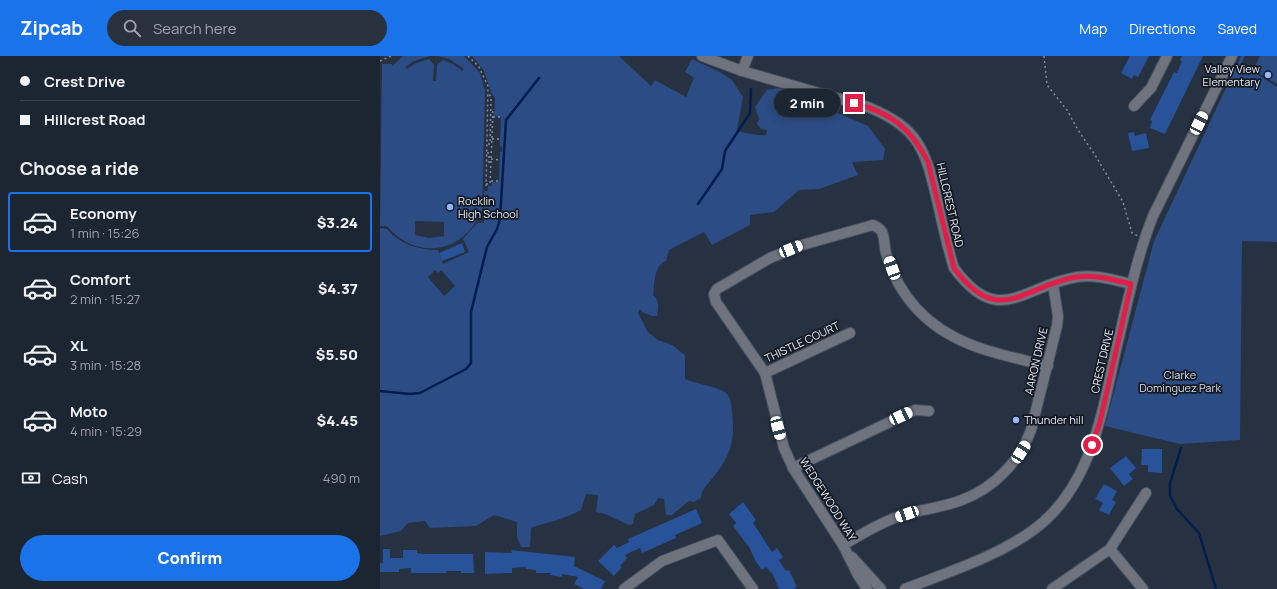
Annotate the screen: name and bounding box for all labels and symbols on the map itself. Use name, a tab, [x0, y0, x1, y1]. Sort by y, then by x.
place label: Valley View Elementary	[1203, 61, 1261, 89]
marker: Valley View Elementary	[1263, 70, 1273, 80]
callout: 2 min	[774, 89, 840, 117]
route end	[845, 94, 863, 112]
car	[1188, 110, 1210, 136]
street label: HILLCREST ROAD	[933, 161, 968, 249]
place label: Rocklin High School	[458, 193, 518, 221]
marker: Rocklin High School	[445, 202, 455, 212]
car	[778, 239, 804, 259]
car	[882, 255, 902, 281]
street label: THISTLE COURT	[762, 317, 842, 365]
street label: AARON DRIVE	[1020, 326, 1051, 396]
street label: CREST DRIVE	[1087, 327, 1116, 395]
park label: Clarke Dominguez Park	[1139, 367, 1221, 395]
car	[888, 405, 914, 427]
place label: Thunder hill	[1024, 412, 1083, 427]
car	[769, 415, 787, 441]
marker: Thunder hill	[1011, 415, 1021, 425]
route start	[1083, 436, 1101, 454]
car	[1010, 439, 1032, 465]
street label: WEDGEWOOD WAY	[797, 454, 861, 544]
car	[894, 504, 920, 524]

